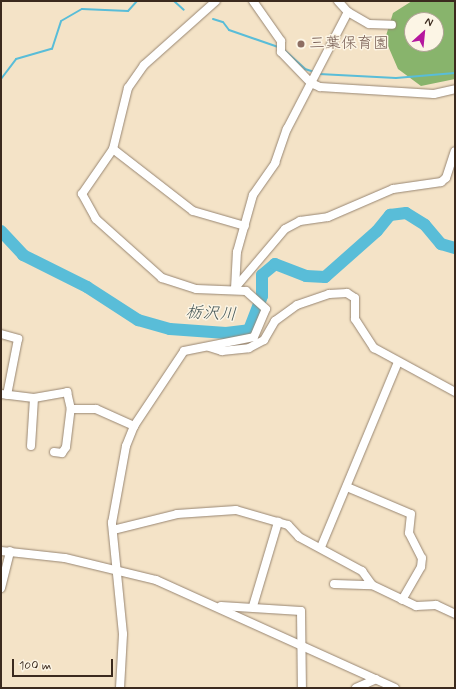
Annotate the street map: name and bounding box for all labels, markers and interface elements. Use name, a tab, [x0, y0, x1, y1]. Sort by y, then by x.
north arrow	[404, 12, 444, 52]
text: N	[423, 14, 435, 30]
place label: 三葉保育園	[309, 34, 389, 54]
marker: 三葉保育園	[296, 39, 306, 49]
water label: 栃沢川	[185, 302, 237, 326]
scale bar	[14, 651, 115, 677]
text: 100 m	[19, 658, 51, 674]

